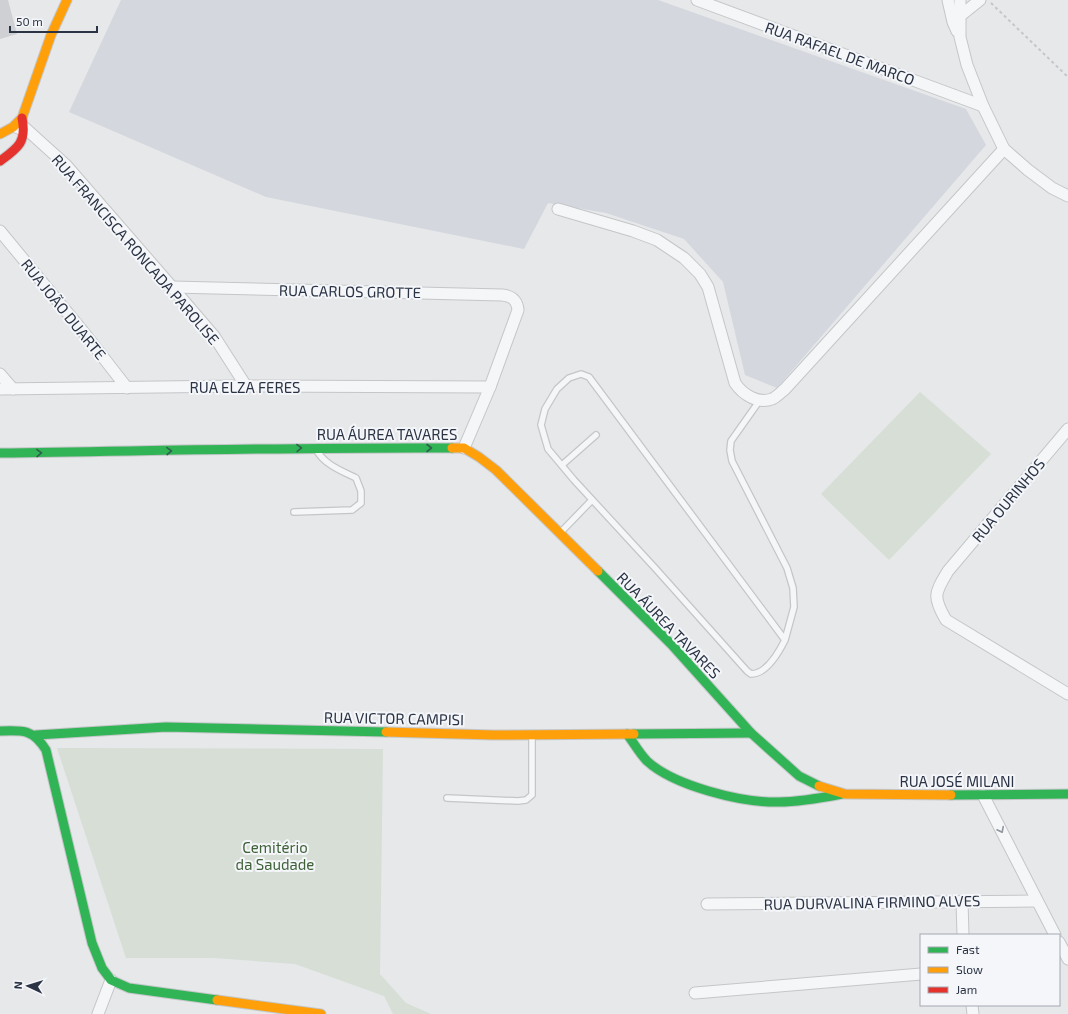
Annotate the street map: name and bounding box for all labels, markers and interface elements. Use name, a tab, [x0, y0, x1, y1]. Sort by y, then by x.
scale bar	[10, 8, 97, 34]
text: 50 m	[16, 14, 43, 28]
street label: RUA RAFAEL DE MARCO	[763, 18, 917, 88]
street label: RUA FRANCISCA RONCADA PAROLISE	[49, 150, 223, 348]
street label: RUA JOÃO DUARTE	[18, 255, 110, 363]
street label: RUA CARLOS GROTTE	[279, 281, 421, 301]
street label: RUA ELZA FERES	[189, 378, 301, 396]
street label: RUA ÁUREA TAVARES	[317, 425, 457, 443]
one-way arrow	[296, 444, 302, 452]
one-way arrow	[426, 444, 432, 452]
one-way arrow	[166, 447, 172, 456]
one-way arrow	[36, 449, 42, 457]
street label: RUA OURINHOS	[968, 454, 1048, 546]
street label: RUA ÁUREA TAVARES	[614, 568, 724, 682]
street label: RUA VICTOR CAMPISI	[324, 708, 464, 728]
street label: RUA JOSÉ MILANI	[899, 772, 1015, 790]
one-way arrow	[996, 826, 1004, 833]
park label: Cemitério da Saudade	[236, 838, 314, 873]
street label: RUA DURVALINA FIRMINO ALVES	[763, 891, 981, 913]
legend	[920, 934, 1060, 1006]
text: Fast	[956, 942, 980, 956]
text: Slow	[956, 962, 983, 976]
north arrow	[8, 966, 48, 1006]
text: N	[11, 981, 24, 990]
text: Jam	[956, 982, 977, 996]

